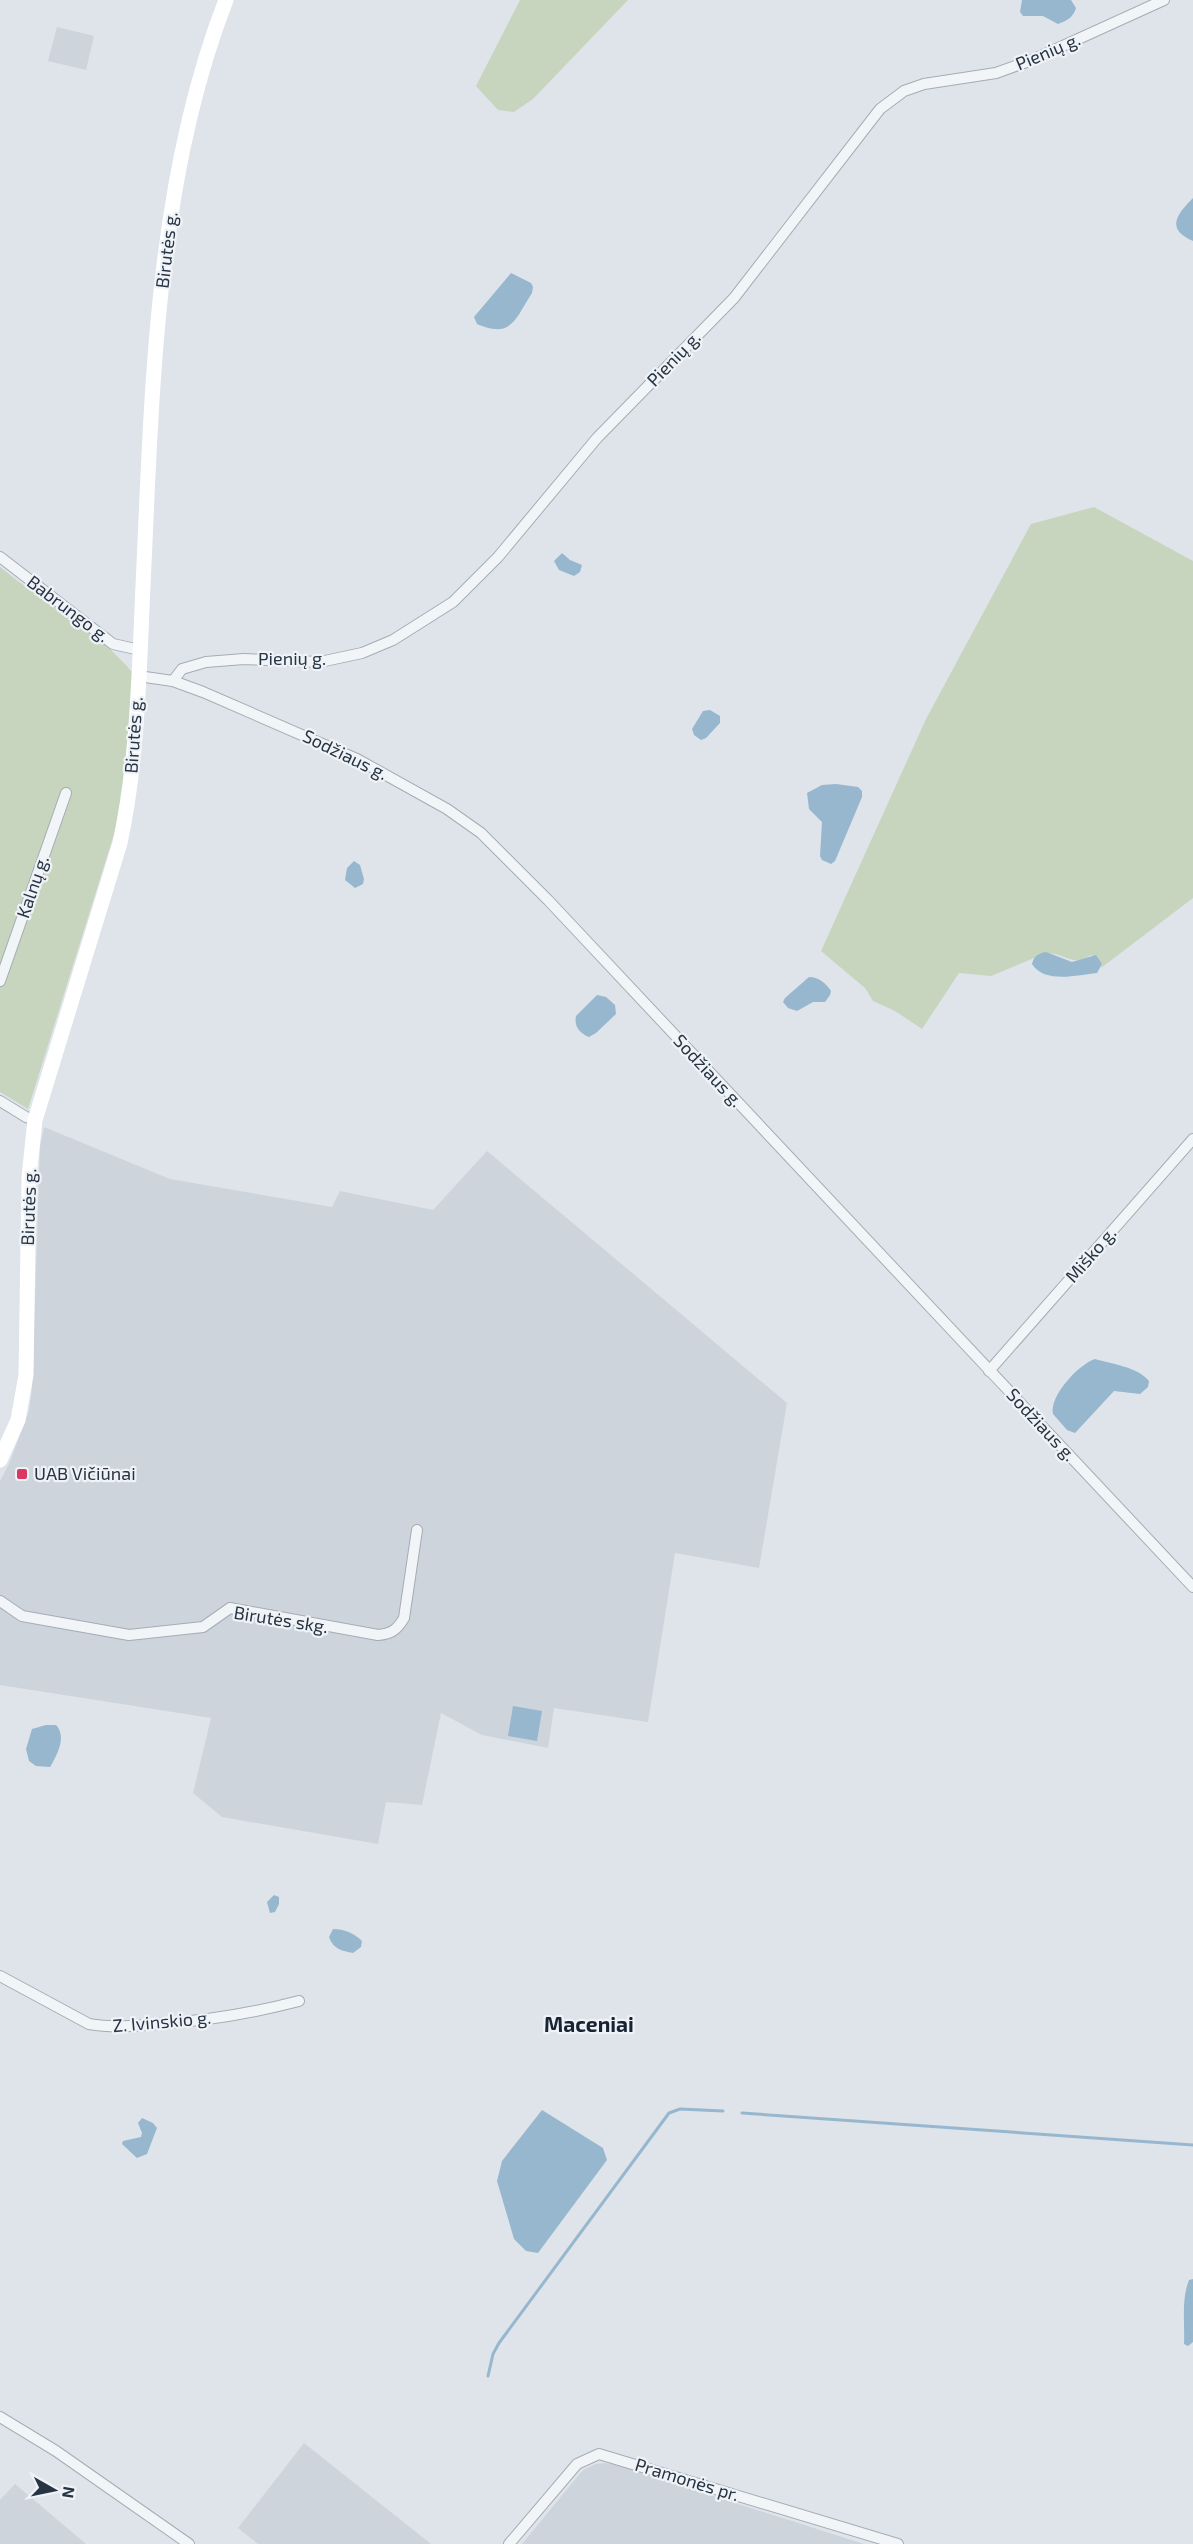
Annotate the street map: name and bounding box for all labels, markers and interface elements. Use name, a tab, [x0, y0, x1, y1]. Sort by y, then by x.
street label: Pienių g.	[1012, 28, 1083, 75]
street label: Birutės g.	[150, 210, 182, 289]
street label: Pienių g.	[642, 326, 705, 390]
street label: Babrungo g.	[23, 570, 114, 646]
street label: Pienių g.	[258, 647, 326, 669]
street label: Birutės g.	[119, 696, 147, 774]
street label: Sodžiaus g.	[299, 724, 391, 784]
street label: Kalnų g.	[11, 852, 53, 921]
street label: Sodžiaus g.	[669, 1029, 748, 1111]
street label: Birutės g.	[16, 1168, 40, 1246]
street label: Miško g.	[1060, 1222, 1120, 1287]
street label: Sodžiaus g.	[1002, 1383, 1081, 1465]
place label: UAB Vičiūnai	[34, 1462, 136, 1484]
marker: UAB Vičiūnai	[15, 1467, 29, 1481]
street label: Birutės skg.	[232, 1601, 330, 1637]
street label: Z. Ivinskio g.	[112, 2006, 212, 2036]
district label: Maceniai	[544, 2011, 634, 2036]
street label: Pramonės pr.	[633, 2453, 742, 2505]
north arrow	[24, 2460, 84, 2520]
text: N	[59, 2485, 80, 2500]

